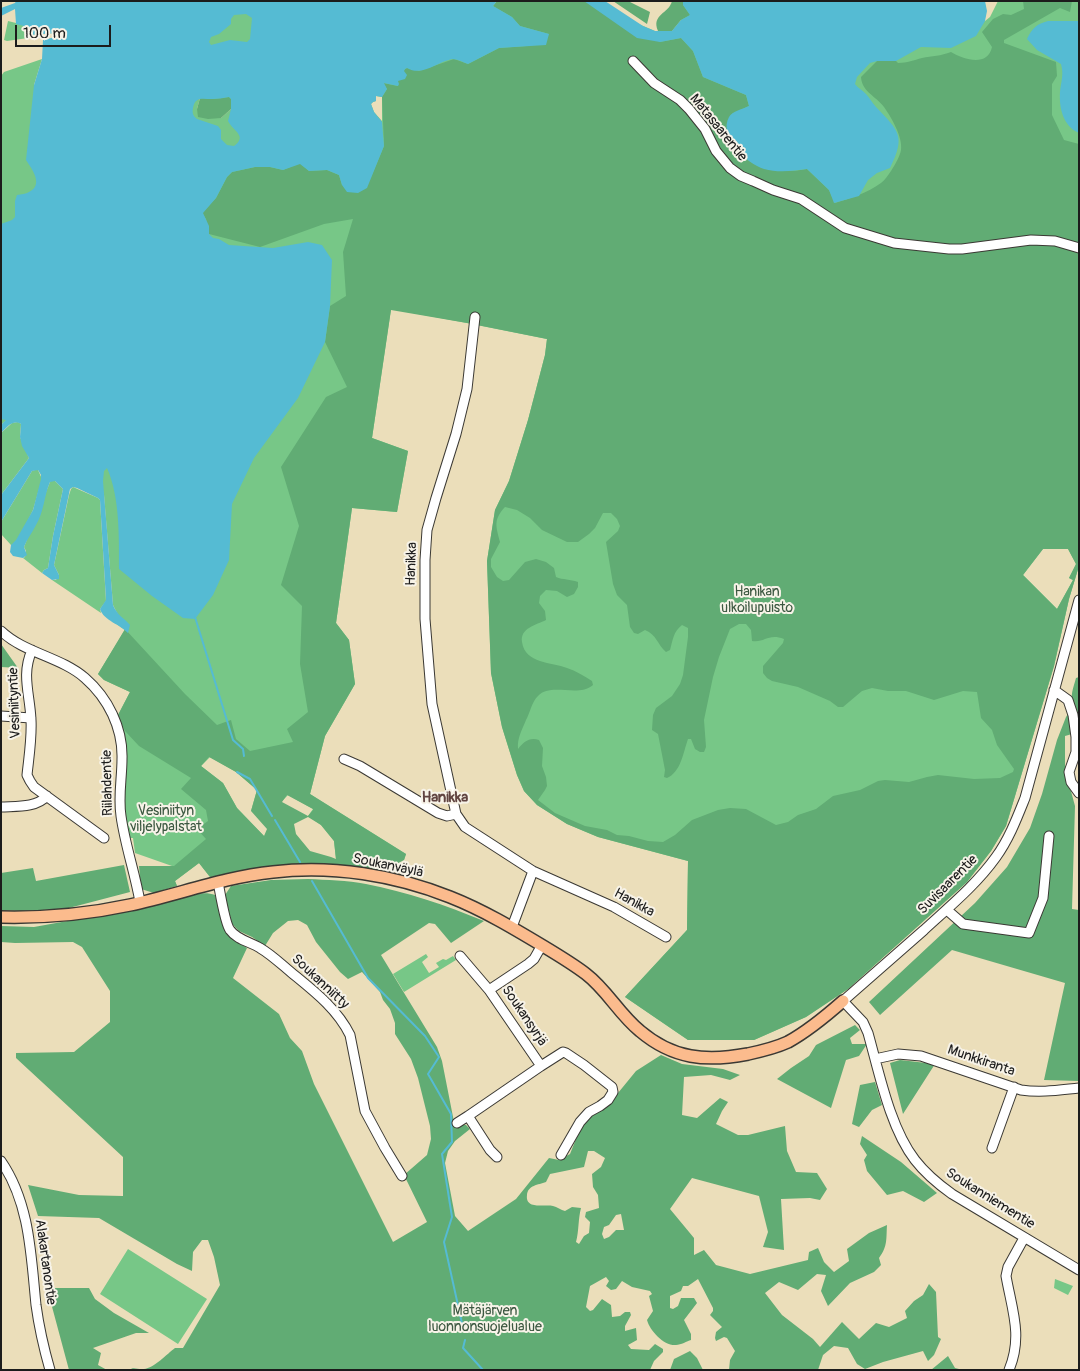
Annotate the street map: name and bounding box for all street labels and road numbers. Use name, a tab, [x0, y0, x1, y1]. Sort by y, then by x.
street label: Matasaarentie	[686, 91, 750, 165]
street label: Hanikka	[403, 542, 421, 586]
street label: Vesiniityntie	[5, 667, 25, 739]
street label: Riilahdentie	[99, 750, 117, 816]
street label: Soukanväylä	[351, 850, 425, 882]
street label: Suvisaarentie	[915, 852, 981, 918]
street label: Hanikka	[611, 885, 657, 921]
street label: Soukanniitty	[288, 951, 352, 1013]
street label: Soukansyrjä	[498, 983, 550, 1049]
street label: Munkkiranta	[945, 1042, 1017, 1080]
street label: Soukanniementie	[942, 1165, 1038, 1233]
street label: Alakartanontie	[31, 1218, 59, 1306]

